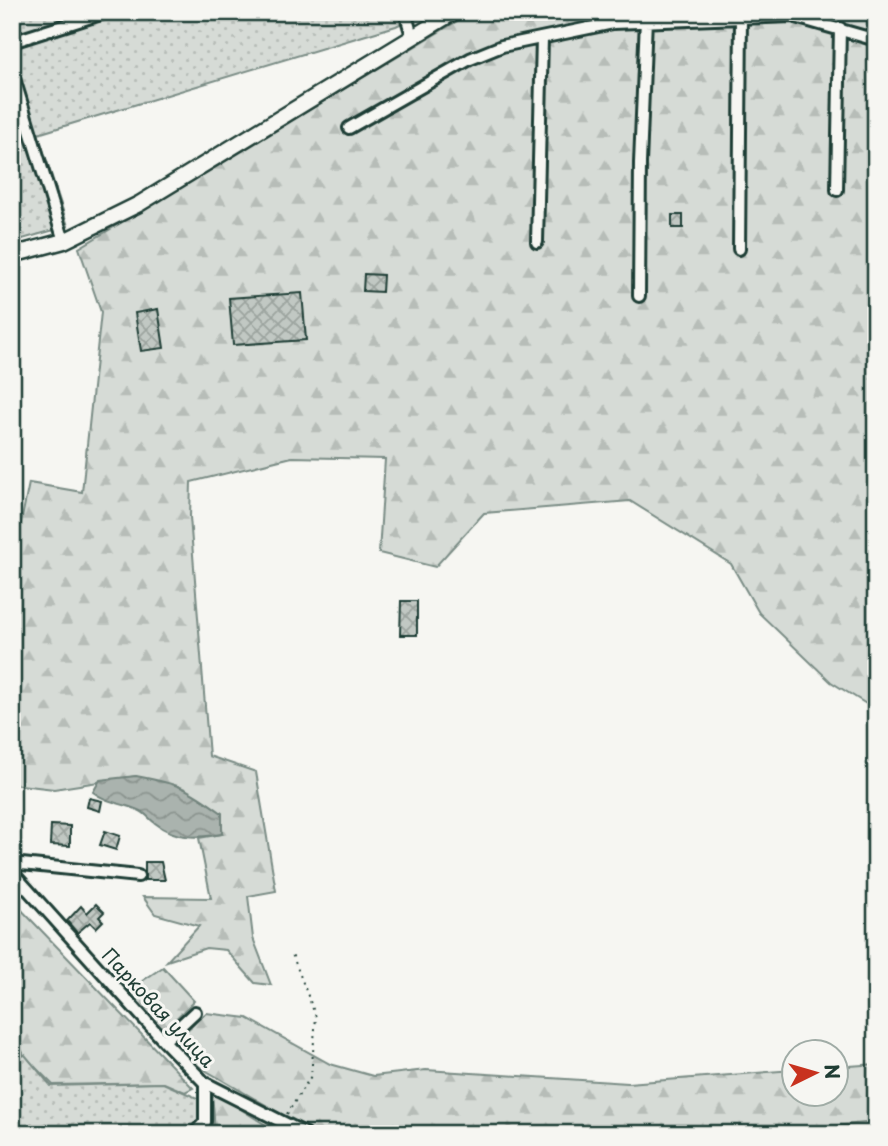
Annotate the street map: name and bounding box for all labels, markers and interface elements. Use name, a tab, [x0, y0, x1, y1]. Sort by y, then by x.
street label: Парковая улица	[96, 941, 222, 1073]
north arrow	[780, 1038, 850, 1108]
text: N	[818, 1063, 848, 1080]

